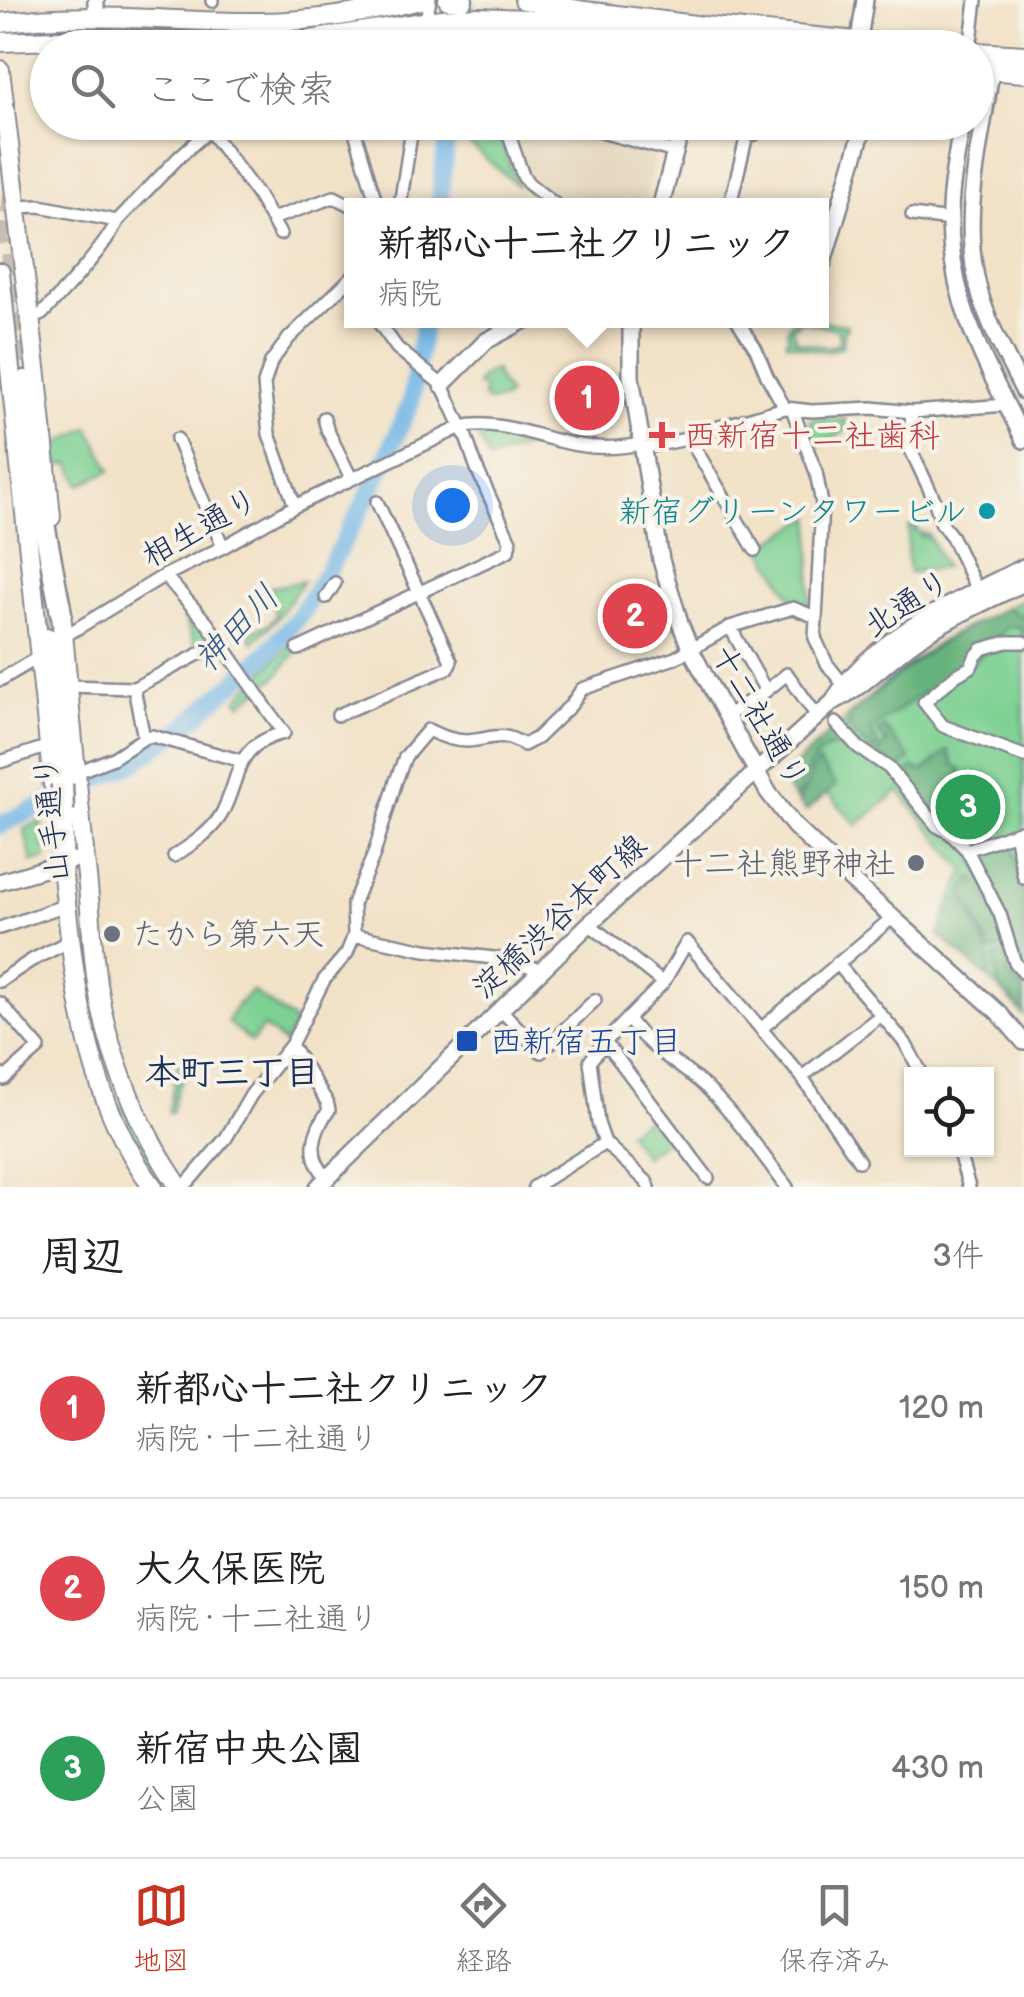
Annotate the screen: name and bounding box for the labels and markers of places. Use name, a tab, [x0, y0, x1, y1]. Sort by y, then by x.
pin: 1	[554, 360, 620, 436]
place label: 西新宿十二社歯科	[684, 417, 940, 456]
marker: 西新宿十二社歯科	[649, 422, 675, 448]
place label: 新宿グリーンタワービル	[619, 493, 967, 532]
marker: 新宿グリーンタワービル	[976, 500, 998, 522]
pin: 2	[602, 578, 668, 654]
pin: 3	[936, 770, 1000, 844]
place label: 十二社熊野神社	[672, 845, 896, 884]
marker: 十二社熊野神社	[905, 852, 927, 874]
place label: たから第六天	[132, 916, 324, 955]
marker: たから第六天	[101, 923, 123, 945]
place label: 西新宿五丁目	[490, 1023, 682, 1062]
marker: 西新宿五丁目	[454, 1028, 480, 1054]

